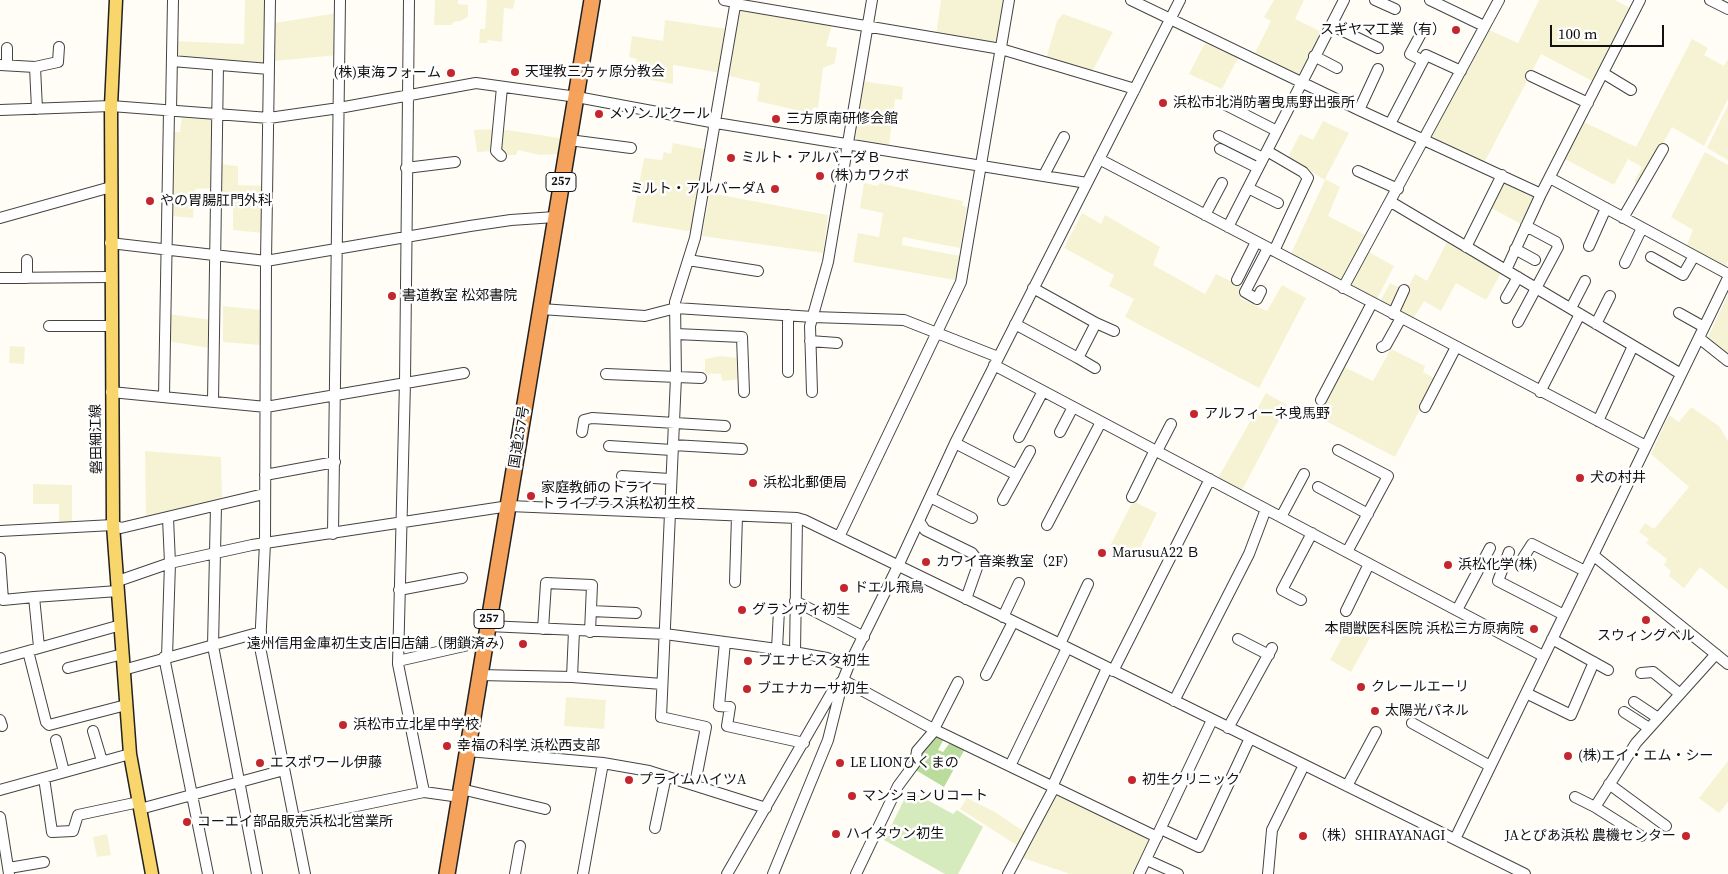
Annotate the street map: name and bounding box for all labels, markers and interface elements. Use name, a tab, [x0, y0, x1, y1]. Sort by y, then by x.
scale bar	[1553, 15, 1667, 47]
place label: スギヤマ工業（有）	[1320, 22, 1446, 38]
text: 100 m	[1558, 23, 1598, 44]
marker: スギヤマ工業（有）	[1450, 24, 1462, 36]
place label: 天理教三方ヶ原分教会	[525, 64, 665, 80]
place label: (株)東海フォーム	[334, 65, 441, 81]
marker: 天理教三方ヶ原分教会	[509, 66, 521, 78]
marker: (株)東海フォーム	[445, 67, 457, 79]
place label: 浜松市北消防署曳馬野出張所	[1173, 95, 1355, 111]
marker: 浜松市北消防署曳馬野出張所	[1157, 97, 1169, 109]
place label: メゾン ルクール	[609, 106, 710, 122]
marker: メゾン ルクール	[593, 108, 605, 120]
place label: 三方原南研修会館	[786, 111, 898, 127]
marker: 三方原南研修会館	[770, 113, 782, 125]
place label: ミルト・アルバーダＢ	[741, 150, 881, 166]
marker: ミルト・アルバーダＢ	[725, 152, 737, 164]
place label: (株)カワクボ	[830, 168, 909, 184]
marker: (株)カワクボ	[814, 170, 826, 182]
road number: 257	[546, 172, 576, 192]
place label: ミルト・アルバーダA	[630, 181, 765, 197]
marker: ミルト・アルバーダA	[769, 183, 781, 195]
place label: やの胃腸肛門外科	[160, 193, 272, 209]
marker: やの胃腸肛門外科	[144, 195, 156, 207]
place label: 書道教室 松郊書院	[402, 288, 517, 304]
marker: 書道教室 松郊書院	[386, 290, 398, 302]
street label: 磐田細江線	[88, 404, 106, 474]
street label: 国道257号	[507, 405, 533, 469]
place label: アルフィーネ曵馬野	[1204, 406, 1330, 422]
marker: アルフィーネ曵馬野	[1188, 408, 1200, 420]
place label: 犬の村井	[1590, 470, 1646, 486]
marker: 犬の村井	[1574, 472, 1586, 484]
place label: 浜松北郵便局	[763, 475, 847, 491]
marker: 浜松北郵便局	[747, 477, 759, 489]
place label: 家庭教師のトライ トライプラス浜松初生校	[541, 480, 695, 512]
marker: 家庭教師のトライ トライプラス浜松初生校	[525, 490, 537, 502]
place label: MarusuA22 Ｂ	[1112, 545, 1200, 561]
marker: MarusuA22 Ｂ	[1096, 547, 1108, 559]
place label: カワイ音楽教室（2F）	[936, 554, 1077, 570]
marker: カワイ音楽教室（2F）	[920, 556, 932, 568]
place label: 浜松化学(株)	[1458, 557, 1537, 573]
marker: 浜松化学(株)	[1442, 559, 1454, 571]
place label: ドエル飛鳥	[854, 580, 924, 596]
marker: ドエル飛鳥	[838, 582, 850, 594]
place label: グランヴィ初生	[752, 602, 850, 618]
marker: グランヴィ初生	[736, 604, 748, 616]
road number: 257	[474, 610, 504, 628]
marker: スウィングベル	[1640, 614, 1652, 626]
place label: 本間獣医科医院 浜松三方原病院	[1325, 621, 1524, 637]
marker: 本間獣医科医院 浜松三方原病院	[1528, 623, 1540, 635]
place label: スウィングベル	[1597, 628, 1695, 644]
place label: 遠州信用金庫初生支店旧店舗（閉鎖済み）	[247, 636, 513, 652]
marker: 遠州信用金庫初生支店旧店舗（閉鎖済み）	[517, 638, 529, 650]
place label: ブエナビスタ初生	[758, 653, 870, 669]
marker: ブエナビスタ初生	[742, 655, 754, 667]
place label: クレールエーリ	[1371, 679, 1469, 695]
place label: ブエナカーサ初生	[757, 681, 869, 697]
marker: クレールエーリ	[1355, 681, 1367, 693]
marker: ブエナカーサ初生	[741, 683, 753, 695]
place label: 太陽光パネル	[1385, 703, 1469, 719]
marker: 太陽光パネル	[1369, 705, 1381, 717]
place label: 浜松市立北星中学校	[353, 717, 479, 733]
marker: 浜松市立北星中学校	[337, 719, 349, 731]
place label: 幸福の科学 浜松西支部	[457, 738, 600, 754]
marker: 幸福の科学 浜松西支部	[441, 740, 453, 752]
place label: (株)エイ・エム・シー	[1578, 748, 1713, 764]
marker: (株)エイ・エム・シー	[1562, 750, 1574, 762]
place label: エスポワール伊藤	[270, 755, 382, 771]
place label: LE LIONひくまの	[850, 755, 959, 771]
marker: エスポワール伊藤	[254, 757, 266, 769]
marker: LE LIONひくまの	[834, 757, 846, 769]
place label: プライムハイツA	[639, 772, 746, 788]
place label: 初生クリニック	[1142, 772, 1240, 788]
marker: プライムハイツA	[623, 774, 635, 786]
marker: 初生クリニック	[1126, 774, 1138, 786]
place label: マンションＵコート	[862, 788, 988, 804]
marker: マンションＵコート	[846, 790, 858, 802]
place label: コーエイ部品販売浜松北営業所	[197, 814, 393, 830]
marker: コーエイ部品販売浜松北営業所	[181, 816, 193, 828]
place label: ハイタウン初生	[846, 826, 944, 842]
marker: ハイタウン初生	[830, 828, 842, 840]
place label: （株）SHIRAYANAGI	[1313, 828, 1445, 844]
place label: JAとぴあ浜松 農機センター	[1505, 828, 1676, 844]
marker: （株）SHIRAYANAGI	[1297, 830, 1309, 842]
marker: JAとぴあ浜松 農機センター	[1680, 830, 1692, 842]

